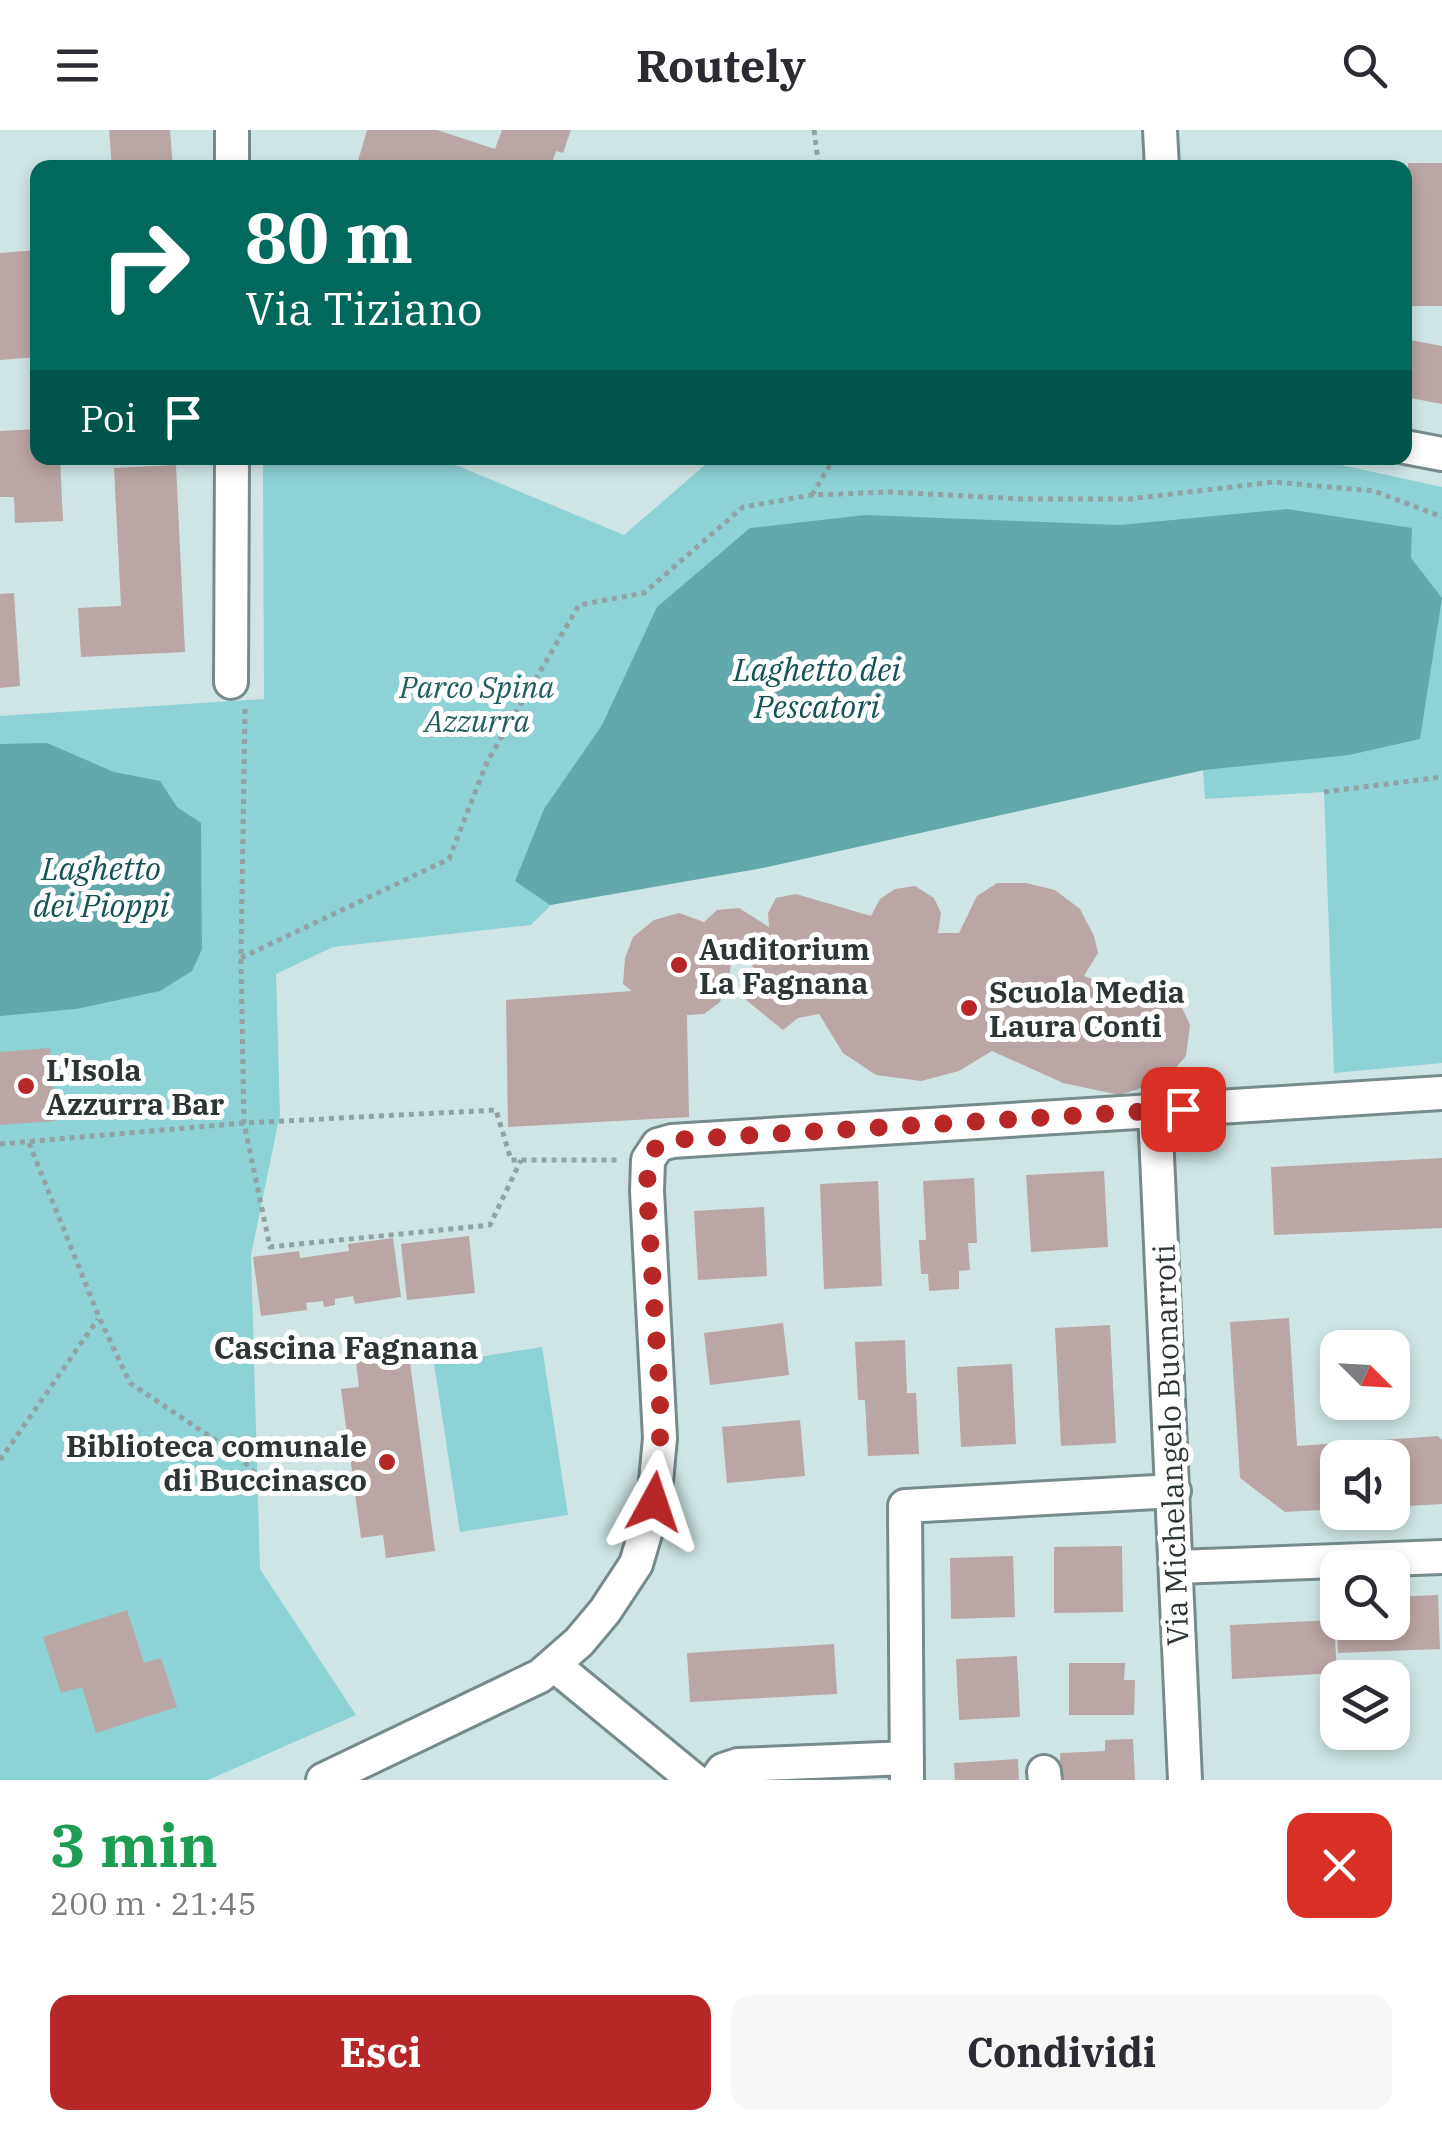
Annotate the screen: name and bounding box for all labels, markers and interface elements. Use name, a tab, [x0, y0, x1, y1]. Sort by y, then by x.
text: Routely	[636, 36, 806, 94]
icon: menu	[50, 38, 105, 93]
icon: search	[1337, 38, 1392, 93]
text: 80 m	[245, 191, 413, 282]
icon: right	[80, 200, 210, 330]
text: Via Tiziano	[245, 279, 482, 337]
icon: arrive	[156, 390, 211, 445]
text: Poi	[80, 393, 136, 442]
water label: Laghetto dei Pescatori	[732, 648, 901, 727]
park label: Parco Spina Azzurra	[399, 667, 555, 740]
water label: Laghetto dei Pioppi	[33, 847, 169, 926]
place label: Auditorium La Fagnana	[699, 929, 870, 1002]
marker: Auditorium La Fagnana	[668, 954, 690, 976]
place label: Scuola Media Laura Conti	[989, 972, 1185, 1045]
marker: Scuola Media Laura Conti	[958, 997, 980, 1019]
place label: L'Isola Azzurra Bar	[46, 1050, 224, 1123]
pin	[1141, 1067, 1226, 1152]
marker: L'Isola Azzurra Bar	[15, 1075, 37, 1097]
icon: arrive	[1156, 1082, 1211, 1137]
street label: Via Michelangelo Buonarroti	[1143, 1243, 1197, 1647]
district label: Cascina Fagnana	[214, 1326, 478, 1368]
north arrow	[1320, 1330, 1410, 1420]
map controls	[1320, 1330, 1410, 1750]
place label: Biblioteca comunale di Buccinasco	[66, 1426, 367, 1499]
button: sound	[1320, 1440, 1410, 1530]
position arrow	[602, 1450, 706, 1554]
marker: Biblioteca comunale di Buccinasco	[376, 1451, 398, 1473]
button: search	[1320, 1550, 1410, 1640]
button: layers	[1320, 1660, 1410, 1750]
text: 3 min	[50, 1805, 218, 1884]
button: close	[1287, 1813, 1392, 1918]
text: 200 m · 21:45	[50, 1882, 257, 1924]
button: Esci	[50, 1995, 711, 2110]
button: Condividi	[731, 1995, 1392, 2110]

